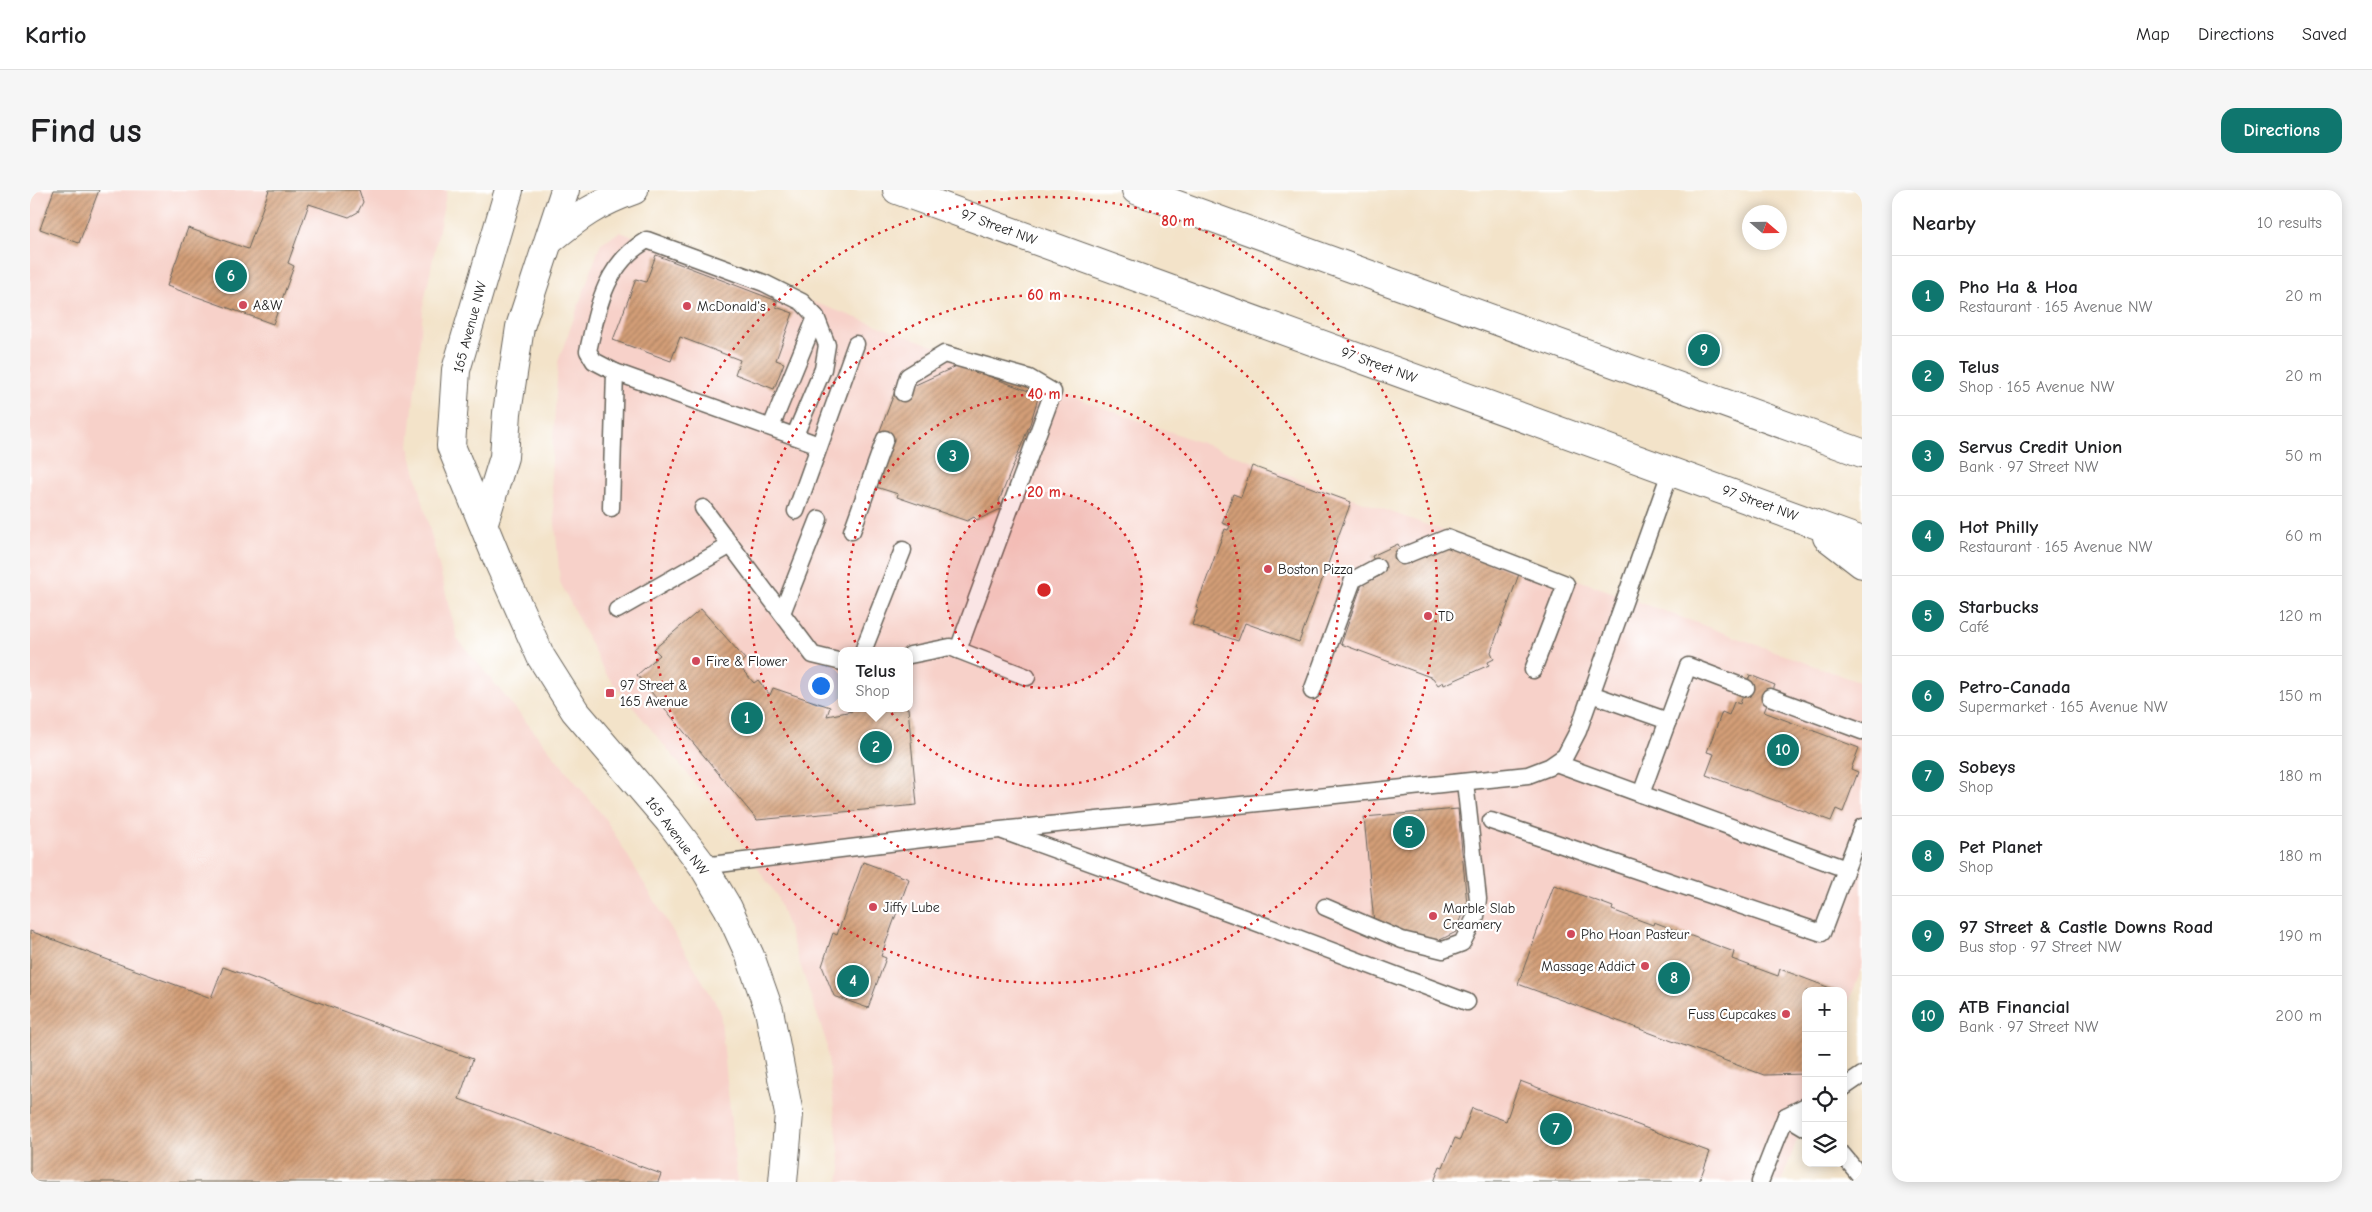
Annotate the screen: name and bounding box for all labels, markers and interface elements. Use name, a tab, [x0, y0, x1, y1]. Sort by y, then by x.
text: Kartio	[25, 21, 87, 49]
text: Map	[2136, 24, 2170, 45]
text: Directions	[2198, 24, 2274, 45]
text: Saved	[2302, 24, 2347, 45]
button: Directions	[2221, 108, 2342, 153]
text: Find us	[30, 110, 142, 151]
street label: 97 Street NW	[959, 205, 1040, 249]
north arrow	[1742, 205, 1787, 250]
text: Nearby	[1912, 211, 1976, 235]
text: 80 m	[1161, 212, 1195, 230]
text: 10 results	[2257, 214, 2322, 232]
pin: 6	[215, 257, 247, 295]
text: Pho Ha & Hoa	[1959, 276, 2078, 298]
street label: 165 Avenue NW	[450, 279, 491, 375]
text: 60 m	[1027, 286, 1061, 304]
text: 1	[1925, 287, 1931, 305]
text: 20 m	[2285, 287, 2322, 305]
place label: A&W	[253, 297, 283, 314]
place label: McDonald's	[697, 298, 766, 315]
text: Restaurant · 165 Avenue NW	[1959, 298, 2152, 316]
marker: A&W	[237, 299, 249, 311]
marker: McDonald's	[681, 300, 693, 312]
pin: 9	[1688, 331, 1720, 369]
street label: 97 Street NW	[1339, 343, 1420, 387]
text: Telus	[1959, 356, 1999, 378]
text: 2	[1924, 367, 1932, 385]
text: 20 m	[2285, 367, 2322, 385]
text: Shop · 165 Avenue NW	[1959, 378, 2114, 396]
text: 40 m	[1028, 385, 1061, 403]
text: Servus Credit Union	[1959, 436, 2122, 458]
pin: 3	[937, 437, 969, 475]
text: 3	[1924, 447, 1932, 465]
text: 50 m	[2285, 447, 2322, 465]
text: Bank · 97 Street NW	[1959, 458, 2099, 476]
street label: 97 Street NW	[1720, 481, 1801, 525]
text: 20 m	[1027, 483, 1061, 501]
text: Hot Philly	[1959, 516, 2038, 538]
text: 4	[1924, 527, 1932, 545]
text: 60 m	[2285, 527, 2322, 545]
text: Restaurant · 165 Avenue NW	[1959, 538, 2152, 556]
place label: Boston Pizza	[1278, 561, 1353, 578]
marker: Boston Pizza	[1262, 563, 1274, 575]
centre of rings	[1035, 581, 1053, 599]
text: Starbucks	[1959, 596, 2039, 618]
text: 5	[1924, 607, 1932, 625]
text: 120 m	[2279, 607, 2322, 625]
place label: TD	[1438, 608, 1454, 625]
marker: TD	[1422, 610, 1434, 622]
text: Café	[1959, 618, 1989, 636]
popup	[838, 647, 913, 712]
place label: Fire & Flower	[706, 653, 788, 670]
marker: Fire & Flower	[690, 655, 702, 667]
text: Telus	[855, 660, 896, 682]
your location	[808, 673, 834, 699]
text: Petro-Canada	[1959, 676, 2071, 698]
place label: 97 Street & 165 Avenue	[620, 677, 688, 710]
text: Shop	[855, 682, 890, 700]
marker: 97 Street & 165 Avenue	[604, 687, 616, 699]
text: 6	[1924, 687, 1932, 705]
text: 150 m	[2279, 687, 2322, 705]
text: Supermarket · 165 Avenue NW	[1959, 698, 2168, 716]
pin: 1	[731, 699, 763, 737]
pin: 2	[860, 728, 892, 766]
pin: 10	[1767, 731, 1799, 769]
text: Sobeys	[1959, 756, 2015, 778]
text: 7	[1924, 767, 1932, 785]
text: 180 m	[2279, 767, 2322, 785]
text: Shop	[1959, 778, 1993, 796]
street label: 165 Avenue NW	[642, 793, 713, 879]
pin: 5	[1393, 813, 1425, 851]
text: Pet Planet	[1959, 836, 2042, 858]
text: 8	[1924, 847, 1932, 865]
text: 180 m	[2279, 847, 2322, 865]
text: Shop	[1959, 858, 1993, 876]
place label: Jiffy Lube	[883, 899, 940, 916]
place label: Marble Slab Creamery	[1443, 900, 1515, 933]
marker: Jiffy Lube	[867, 901, 879, 913]
marker: Marble Slab Creamery	[1427, 910, 1439, 922]
text: 97 Street & Castle Downs Road	[1959, 916, 2213, 938]
place label: Pho Hoan Pasteur	[1581, 926, 1690, 943]
text: 9	[1924, 927, 1932, 945]
text: 190 m	[2279, 927, 2322, 945]
marker: Pho Hoan Pasteur	[1565, 928, 1577, 940]
text: Bus stop · 97 Street NW	[1959, 938, 2122, 956]
place label: Massage Addict	[1541, 958, 1636, 975]
pin: 8	[1658, 959, 1690, 997]
marker: Massage Addict	[1639, 960, 1651, 972]
pin: 4	[837, 962, 869, 1000]
map controls	[1802, 987, 1847, 1167]
button: +	[1802, 987, 1847, 1032]
text: ATB Financial	[1959, 996, 2070, 1018]
place label: Fuss Cupcakes	[1688, 1006, 1776, 1023]
text: 10	[1920, 1007, 1936, 1025]
text: 200 m	[2276, 1007, 2322, 1025]
marker: Fuss Cupcakes	[1780, 1008, 1792, 1020]
text: Bank · 97 Street NW	[1959, 1018, 2099, 1036]
button: −	[1802, 1032, 1847, 1077]
button: locate	[1802, 1077, 1847, 1122]
pin: 7	[1540, 1110, 1572, 1148]
button: layers	[1802, 1122, 1847, 1167]

